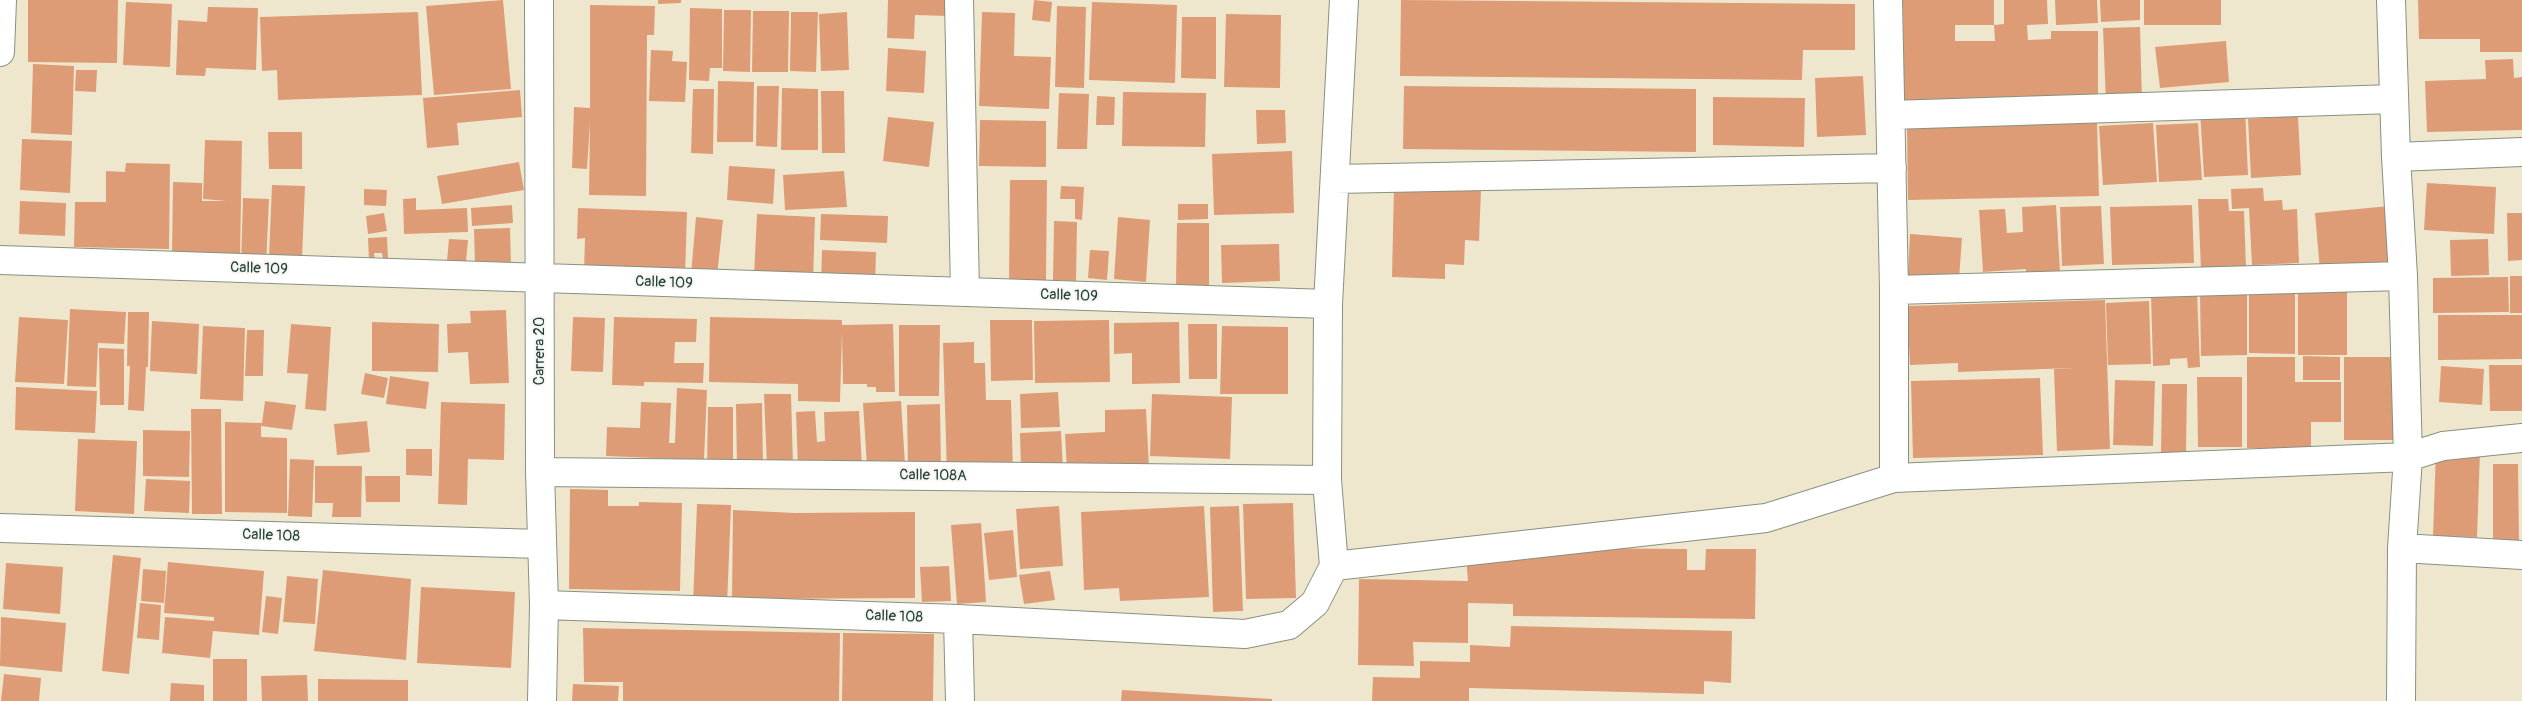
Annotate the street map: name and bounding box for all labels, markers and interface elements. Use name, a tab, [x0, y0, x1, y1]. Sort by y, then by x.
street label: Calle 109	[230, 259, 288, 279]
street label: Calle 109	[635, 273, 693, 293]
street label: Calle 109	[1040, 286, 1098, 306]
street label: Carrera 20	[531, 317, 549, 385]
street label: Calle 108A	[899, 466, 967, 486]
street label: Calle 108	[242, 526, 300, 546]
street label: Calle 108	[865, 607, 923, 627]

